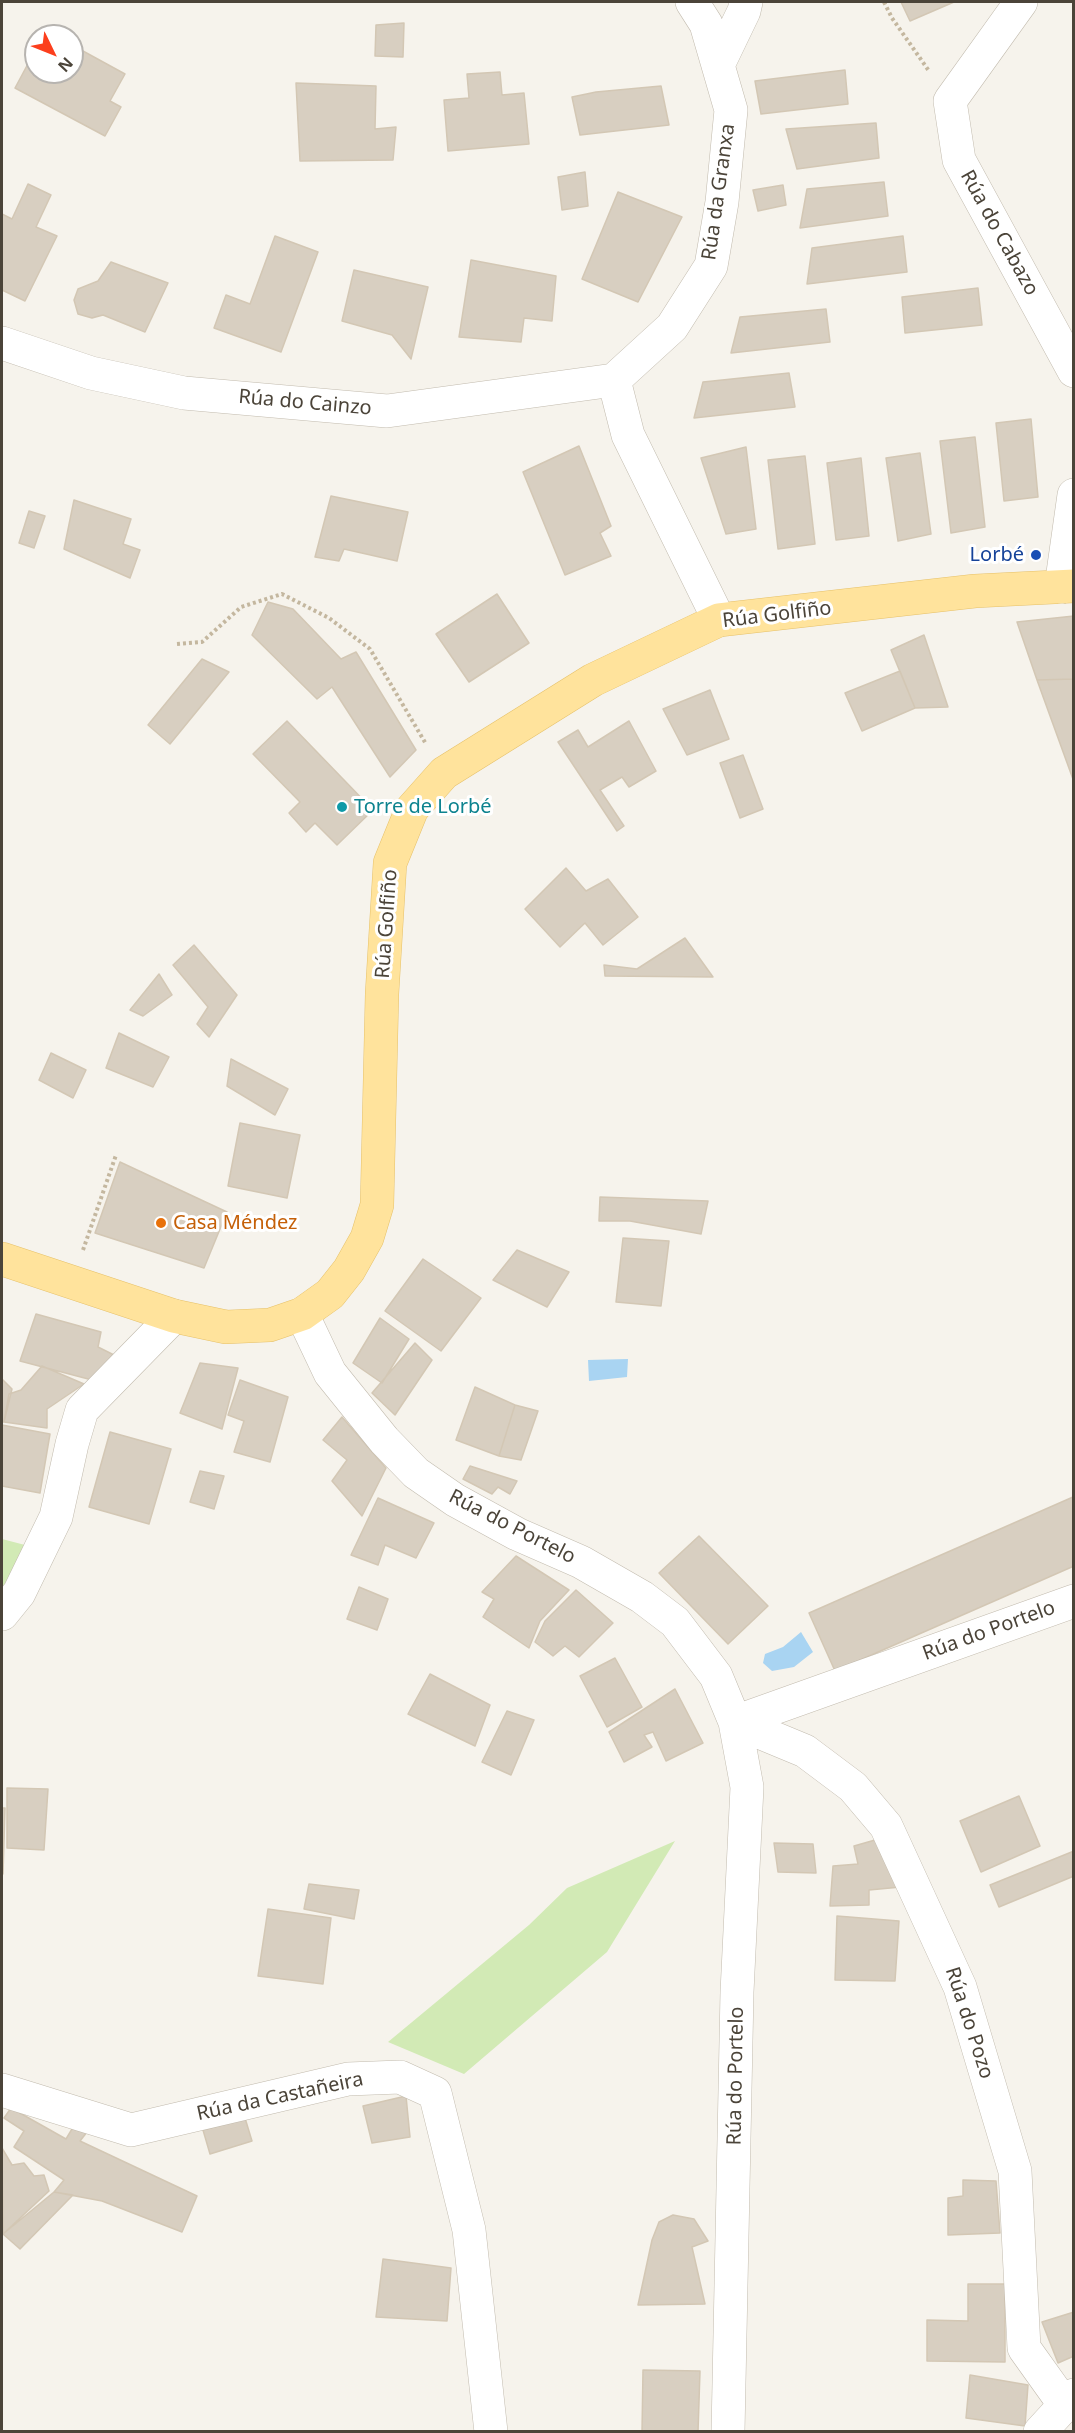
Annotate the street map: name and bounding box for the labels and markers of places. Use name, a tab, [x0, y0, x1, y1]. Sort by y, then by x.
place label: Lorbé	[970, 543, 1024, 567]
marker: Lorbé	[1029, 548, 1043, 562]
place label: Torre de Lorbé	[354, 795, 492, 819]
marker: Torre de Lorbé	[335, 800, 349, 814]
place label: Casa Méndez	[173, 1211, 297, 1235]
marker: Casa Méndez	[154, 1216, 168, 1230]

